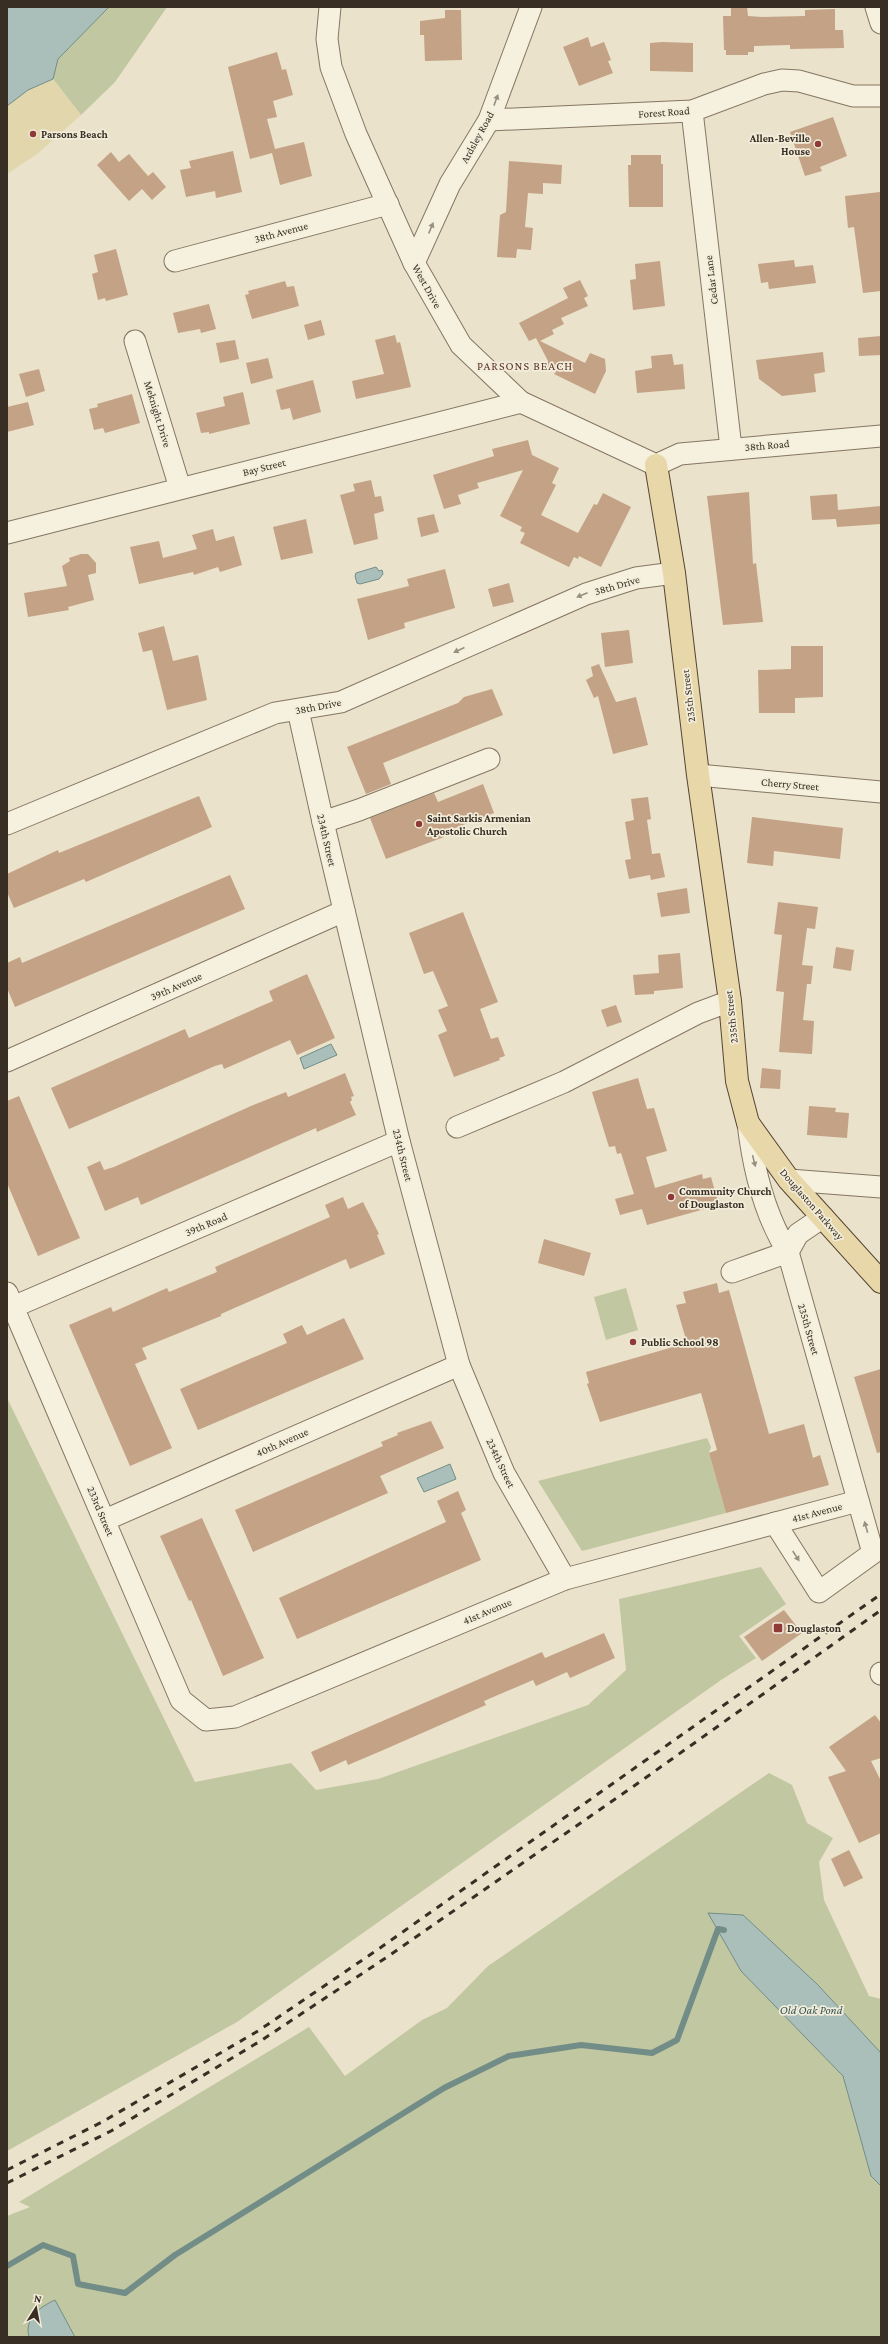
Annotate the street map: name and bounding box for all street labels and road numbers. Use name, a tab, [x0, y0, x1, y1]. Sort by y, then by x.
street label: Forest Road	[638, 104, 690, 120]
street label: Ardsley Road	[458, 109, 497, 165]
street label: 38th Avenue	[253, 219, 309, 245]
street label: Cedar Lane	[702, 255, 720, 305]
street label: West Drive	[410, 262, 444, 310]
street label: Meknight Drive	[141, 379, 174, 449]
street label: 38th Road	[744, 437, 790, 453]
street label: Bay Street	[241, 456, 287, 479]
street label: 38th Drive	[593, 573, 641, 597]
street label: 235th Street	[679, 669, 697, 723]
street label: 38th Drive	[294, 696, 342, 716]
street label: Cherry Street	[761, 775, 820, 794]
street label: 234th Street	[315, 813, 339, 868]
street label: 39th Avenue	[149, 969, 204, 1003]
street label: 235th Street	[722, 990, 740, 1044]
street label: 234th Street	[391, 1128, 415, 1183]
street label: Douglaston Parkway	[777, 1166, 847, 1244]
street label: 39th Road	[183, 1210, 229, 1238]
street label: 235th Street	[796, 1302, 822, 1356]
street label: 40th Avenue	[254, 1425, 310, 1459]
street label: 234th Street	[484, 1436, 518, 1490]
street label: 233rd Street	[85, 1484, 117, 1538]
street label: 41st Avenue	[790, 1499, 844, 1524]
street label: 41st Avenue	[461, 1595, 513, 1627]

